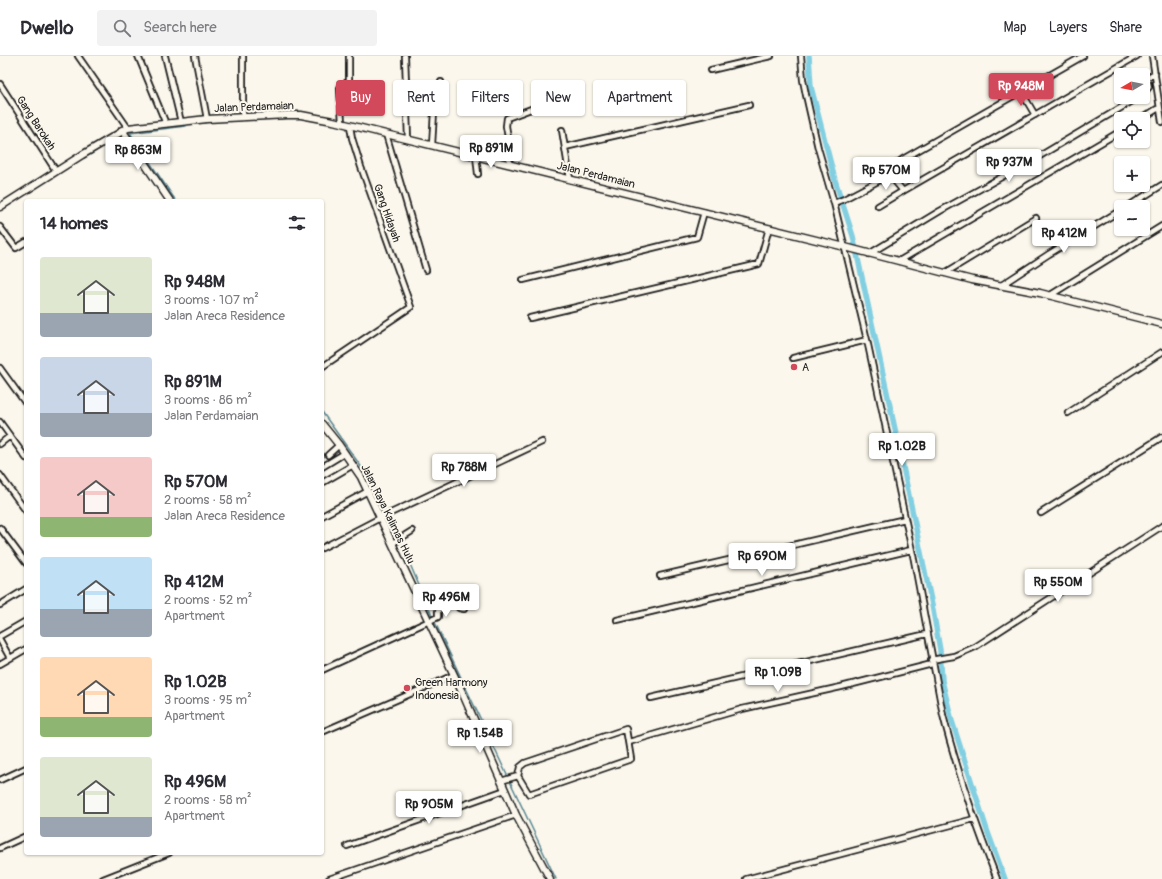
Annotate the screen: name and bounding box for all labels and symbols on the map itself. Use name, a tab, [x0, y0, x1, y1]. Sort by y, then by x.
north arrow	[1114, 68, 1150, 104]
pin: Rp 948M	[984, 73, 1058, 107]
street label: Gang Barokah	[14, 93, 58, 153]
street label: Jalan Perdamaian	[214, 99, 294, 115]
pin: Rp 891M	[454, 135, 528, 169]
pin: Rp 863M	[101, 137, 175, 171]
pin: Rp 937M	[972, 149, 1046, 183]
pin: Rp 570M	[849, 157, 923, 191]
street label: Jalan Perdamaian	[556, 159, 636, 191]
street label: Gang Hidayah	[371, 182, 403, 244]
pin: Rp 412M	[1027, 220, 1101, 254]
place label: A	[802, 361, 809, 374]
marker: A	[789, 362, 799, 372]
pin: Rp 1.02B	[861, 433, 943, 467]
pin: Rp 788M	[427, 454, 501, 488]
street label: Jalan Raya Kalimas Hulu	[358, 462, 418, 566]
pin: Rp 690M	[725, 543, 799, 577]
pin: Rp 550M	[1021, 569, 1095, 603]
pin: Rp 496M	[409, 584, 483, 618]
pin: Rp 1.09B	[737, 659, 819, 693]
place label: Green Harmony Indonesia	[415, 676, 488, 702]
marker: Green Harmony Indonesia	[402, 683, 412, 693]
pin: Rp 1.54B	[439, 720, 521, 754]
pin: Rp 905M	[392, 791, 466, 825]

